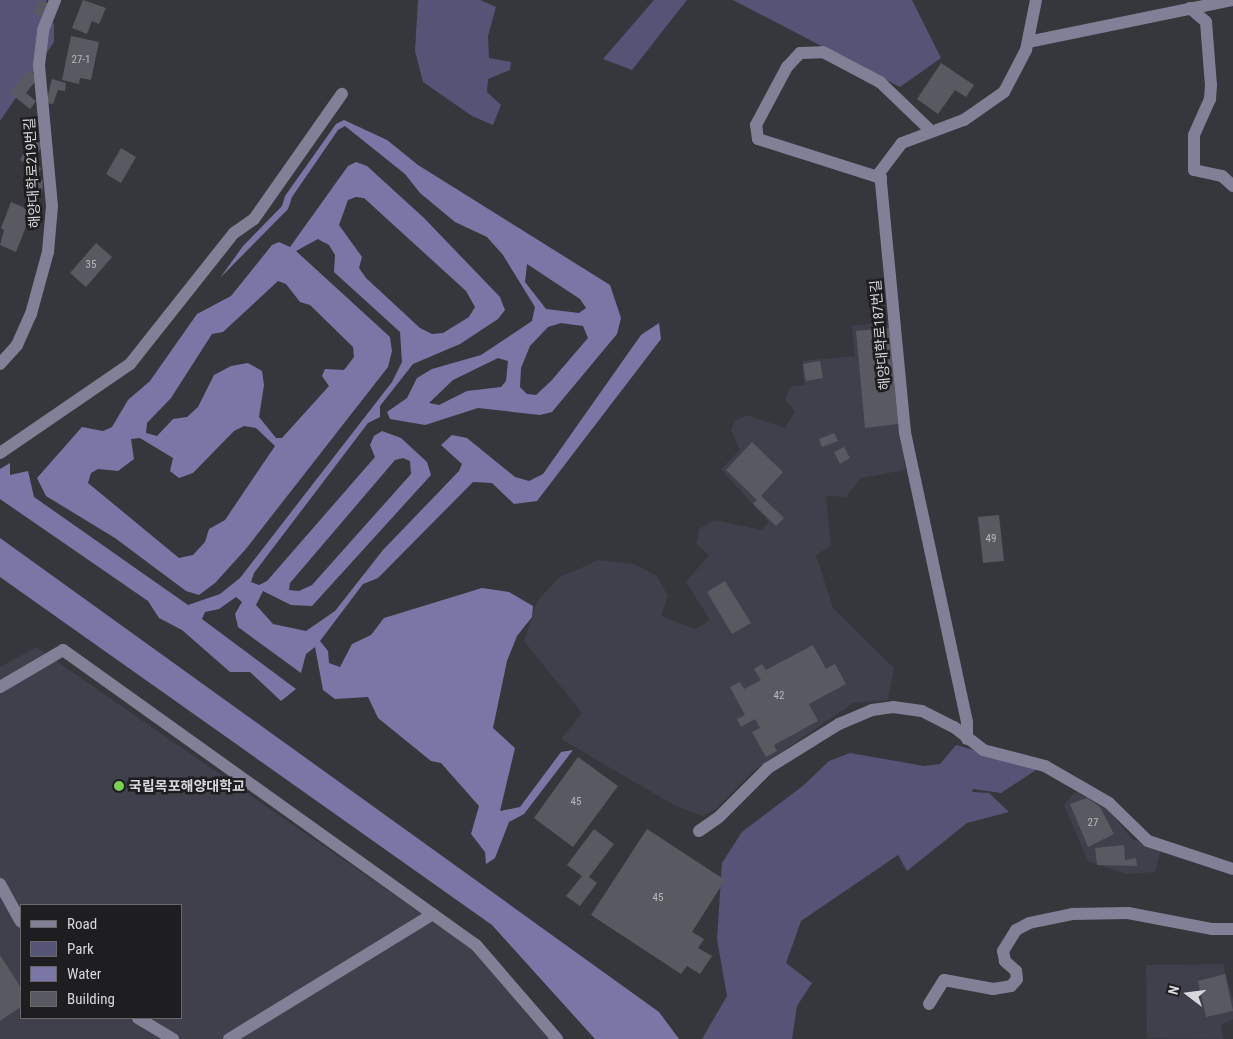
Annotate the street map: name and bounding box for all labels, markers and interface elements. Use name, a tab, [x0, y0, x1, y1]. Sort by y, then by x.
house number: 27-1	[71, 53, 91, 67]
street label: 해양대학로219번길	[21, 117, 43, 229]
house number: 35	[86, 258, 96, 272]
street label: 해양대학로187번길	[867, 279, 893, 391]
house number: 49	[986, 532, 996, 546]
house number: 42	[774, 689, 784, 703]
place label: 국립목포해양대학교	[129, 778, 245, 794]
marker: 국립목포해양대학교	[113, 780, 125, 792]
house number: 45	[571, 795, 581, 809]
house number: 27	[1088, 816, 1098, 830]
house number: 45	[653, 891, 663, 905]
legend	[20, 904, 182, 1019]
text: Road	[67, 915, 97, 933]
text: Park	[67, 940, 94, 958]
text: Water	[67, 965, 101, 983]
north arrow	[1163, 969, 1213, 1019]
text: N	[1165, 984, 1182, 996]
text: Building	[67, 990, 115, 1008]

